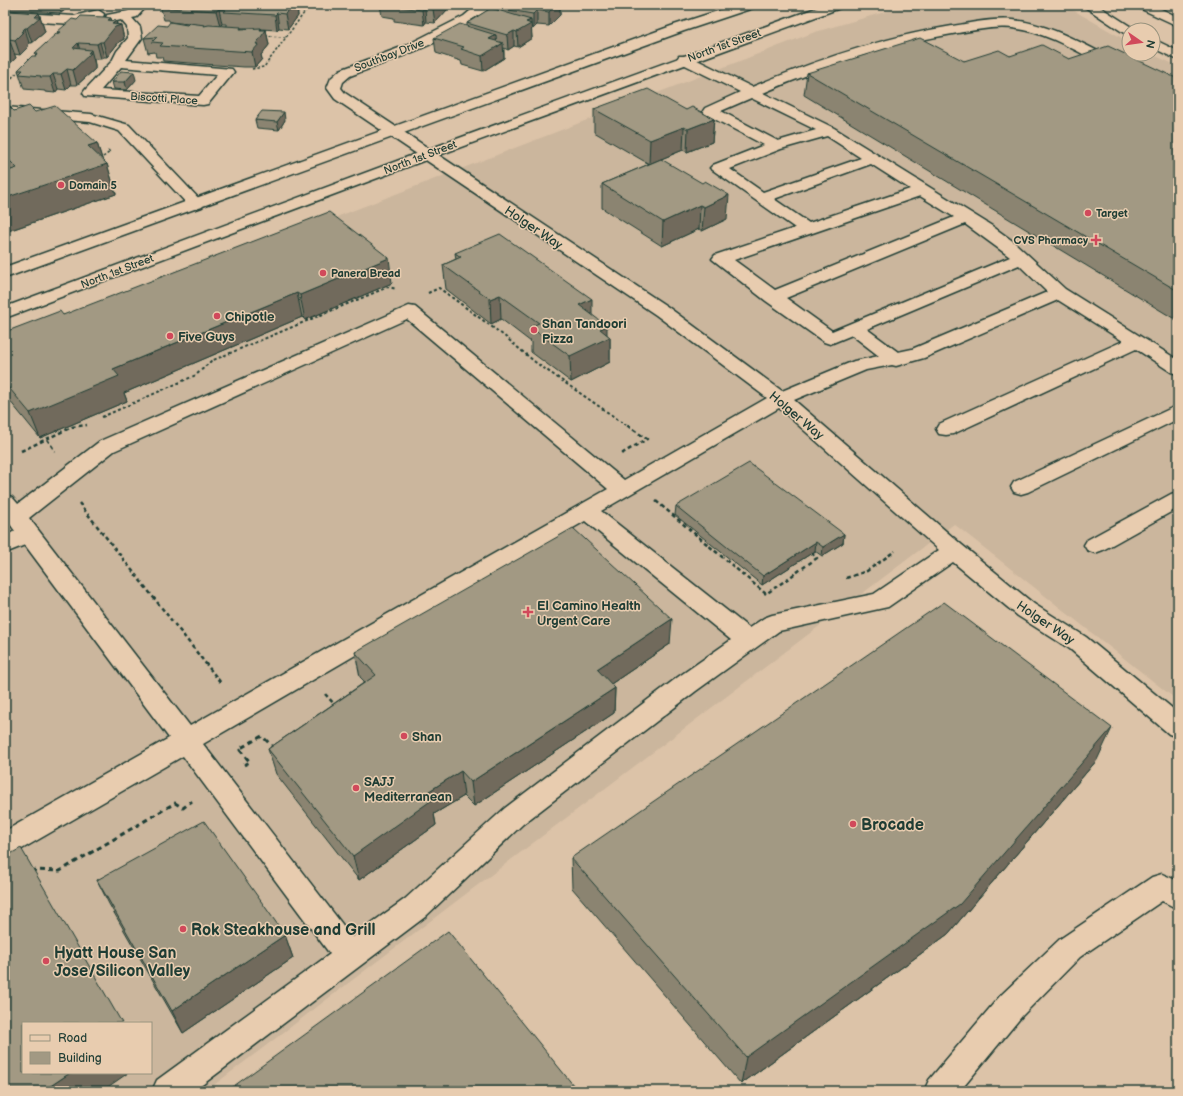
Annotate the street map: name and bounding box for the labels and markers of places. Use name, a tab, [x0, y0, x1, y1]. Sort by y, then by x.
place label: Domain 5	[69, 179, 117, 192]
marker: Domain 5	[56, 180, 66, 190]
place label: Target	[1096, 207, 1128, 220]
marker: Target	[1083, 208, 1093, 218]
place label: CVS Pharmacy	[1013, 234, 1088, 247]
marker: CVS Pharmacy	[1091, 235, 1101, 245]
place label: Panera Bread	[331, 267, 401, 280]
marker: Panera Bread	[318, 268, 328, 278]
place label: Chipotle	[225, 309, 275, 325]
marker: Chipotle	[212, 311, 222, 321]
place label: Shan Tandoori Pizza	[542, 316, 627, 347]
marker: Shan Tandoori Pizza	[529, 325, 539, 335]
place label: Five Guys	[178, 329, 235, 345]
marker: Five Guys	[165, 331, 175, 341]
place label: El Camino Health Urgent Care	[537, 598, 641, 629]
marker: El Camino Health Urgent Care	[522, 606, 534, 618]
place label: Shan	[412, 729, 442, 745]
marker: Shan	[399, 731, 409, 741]
place label: SAJJ Mediterranean	[364, 774, 452, 805]
marker: SAJJ Mediterranean	[351, 783, 361, 793]
place label: Brocade	[861, 816, 924, 835]
marker: Brocade	[848, 819, 858, 829]
place label: Rok Steakhouse and Grill	[191, 921, 375, 940]
marker: Rok Steakhouse and Grill	[178, 924, 188, 934]
place label: Hyatt House San Jose/Silicon Valley	[54, 944, 191, 981]
marker: Hyatt House San Jose/Silicon Valley	[41, 956, 51, 966]

